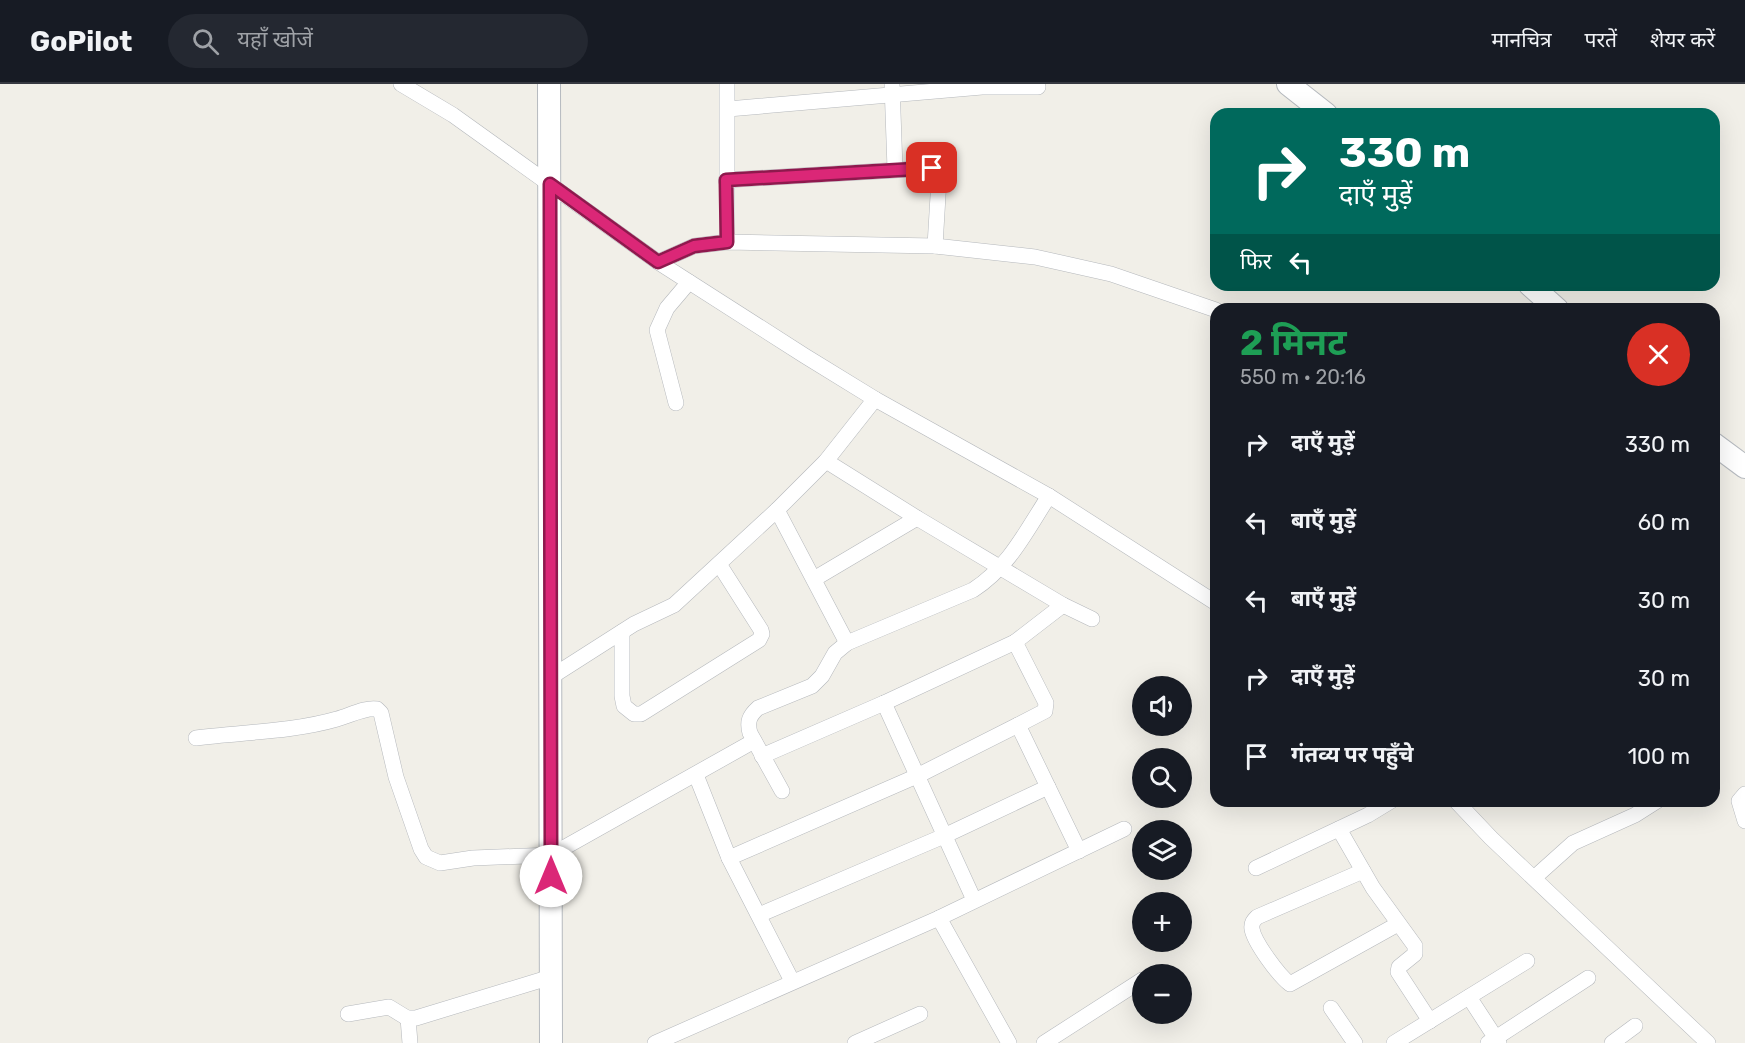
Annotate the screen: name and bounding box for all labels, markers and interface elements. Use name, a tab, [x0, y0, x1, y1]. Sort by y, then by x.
search box	[168, 14, 588, 68]
text: GoPilot	[30, 25, 132, 58]
icon: search	[189, 25, 222, 58]
text: यहाँ खोजें	[237, 26, 313, 53]
text: मानचित्र	[1492, 27, 1552, 52]
text: परतें	[1585, 27, 1617, 52]
text: शेयर करें	[1650, 27, 1715, 52]
text: 330 m	[1339, 128, 1470, 178]
icon: right	[1240, 132, 1318, 210]
pin	[906, 142, 957, 193]
icon: arrive	[915, 151, 948, 184]
text: दाएँ मुड़ें	[1339, 179, 1412, 211]
icon: left	[1284, 246, 1317, 279]
text: फिर	[1240, 248, 1272, 275]
text: 2 मिनट	[1240, 321, 1347, 364]
button: close	[1627, 323, 1690, 386]
text: 550 m · 20:16	[1240, 365, 1366, 389]
icon: right	[1240, 428, 1273, 461]
text: दाएँ मुड़ें	[1291, 429, 1355, 456]
text: 330 m	[1625, 431, 1690, 458]
icon: left	[1240, 506, 1273, 539]
text: बाएँ मुड़ें	[1291, 507, 1356, 534]
text: 60 m	[1638, 509, 1690, 536]
icon: left	[1240, 584, 1273, 617]
text: बाएँ मुड़ें	[1291, 585, 1356, 612]
text: 30 m	[1638, 587, 1690, 614]
icon: right	[1240, 662, 1273, 695]
text: दाएँ मुड़ें	[1291, 663, 1355, 690]
text: 30 m	[1638, 665, 1690, 692]
map controls	[1132, 676, 1192, 1024]
button: sound	[1132, 676, 1192, 736]
icon: arrive	[1240, 740, 1273, 773]
text: गंतव्य पर पहुँचे	[1291, 741, 1413, 768]
text: 100 m	[1628, 743, 1690, 770]
button: search	[1132, 748, 1192, 808]
button: layers	[1132, 820, 1192, 880]
position arrow	[519, 844, 583, 908]
button: +	[1132, 892, 1192, 952]
button: −	[1132, 964, 1192, 1024]

